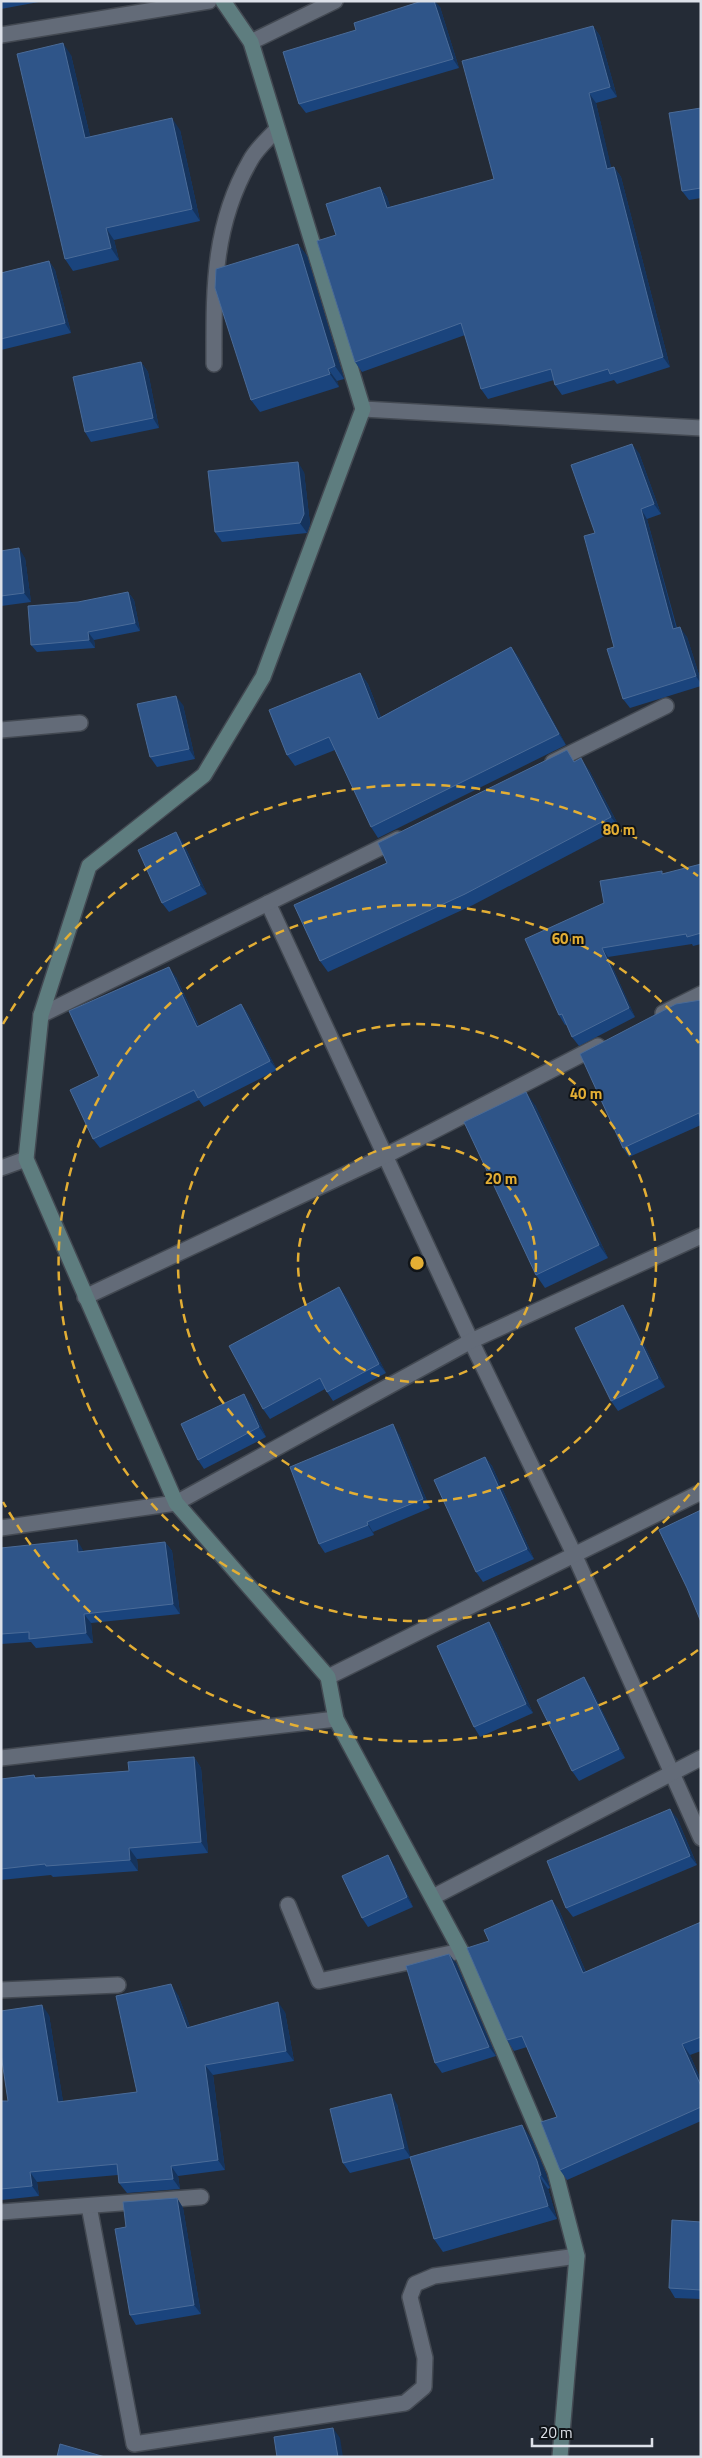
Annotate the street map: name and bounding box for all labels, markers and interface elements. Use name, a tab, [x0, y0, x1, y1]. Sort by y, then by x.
text: 80 m	[603, 818, 635, 841]
text: 60 m	[552, 927, 584, 950]
text: 40 m	[570, 1082, 602, 1105]
text: 20 m	[485, 1167, 517, 1190]
centre of rings	[408, 1254, 426, 1272]
scale bar	[532, 2416, 652, 2448]
text: 20 m	[540, 2421, 573, 2444]

